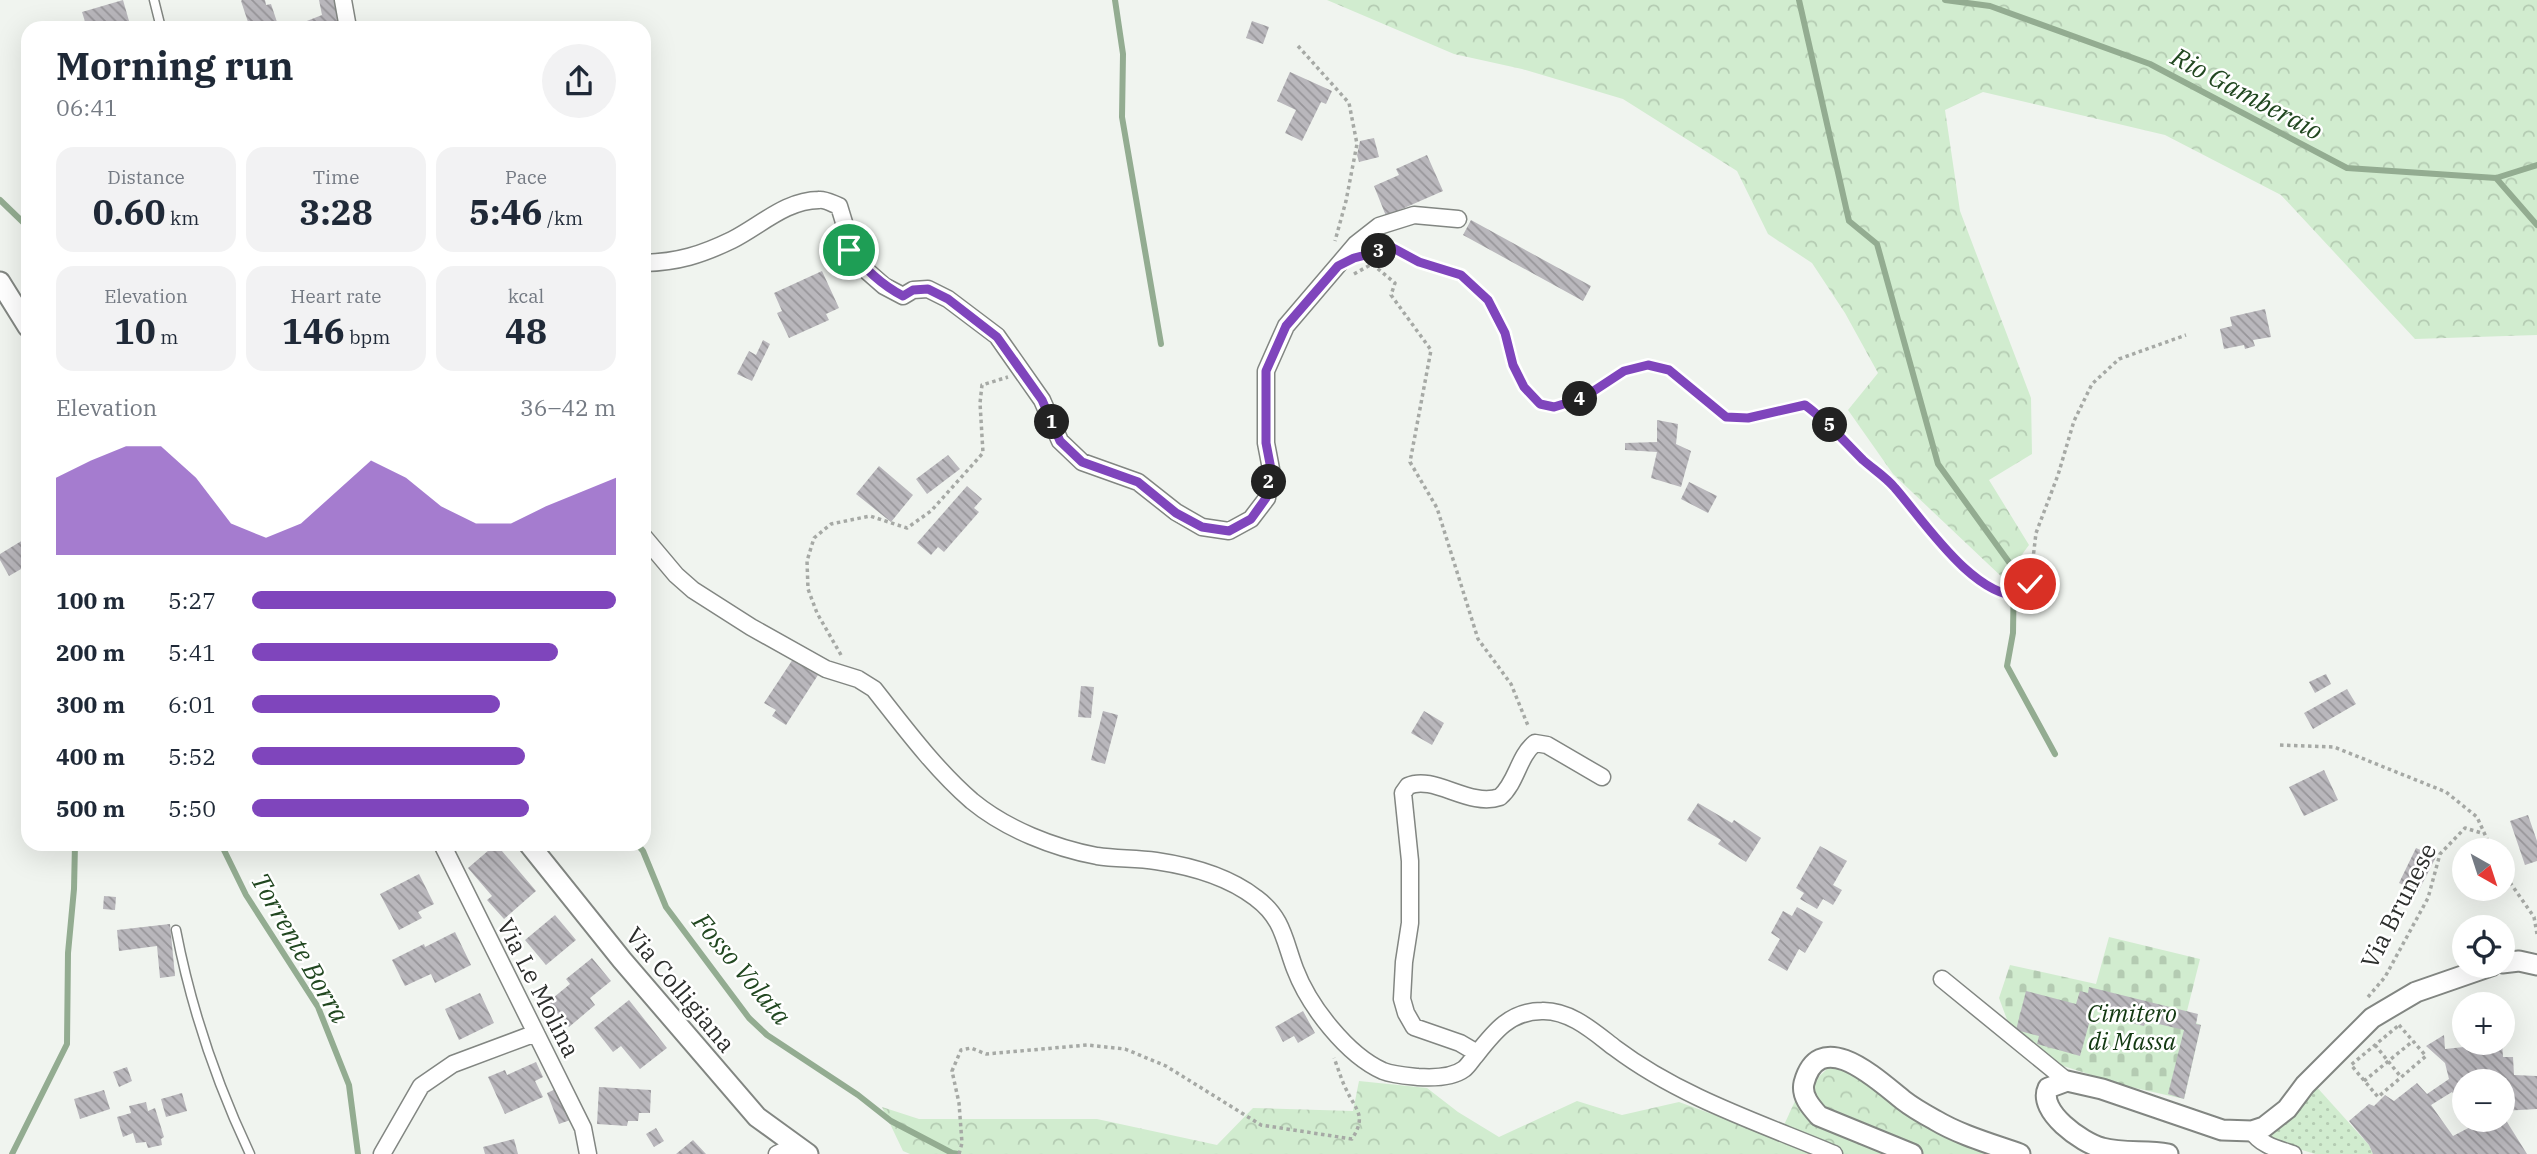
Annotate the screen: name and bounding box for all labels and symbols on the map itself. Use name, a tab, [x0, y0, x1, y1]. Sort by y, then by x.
water label: Rio Gamberaio	[2165, 38, 2329, 147]
pin	[819, 220, 879, 280]
pin: 3	[1362, 233, 1396, 268]
pin: 4	[1562, 382, 1598, 416]
pin: 1	[1034, 404, 1070, 440]
pin: 5	[1812, 408, 1848, 442]
pin: 2	[1252, 464, 1286, 500]
pin	[2000, 554, 2060, 614]
street label: Via Brunese	[2353, 837, 2443, 974]
north arrow	[2452, 838, 2515, 901]
water label: Torrente Borra	[244, 866, 358, 1029]
water label: Fosso Volata	[685, 904, 800, 1031]
street label: Via Le Molina	[490, 913, 588, 1063]
street label: Via Colligiana	[619, 920, 743, 1059]
park label: Cimitero di Massa	[2087, 997, 2177, 1057]

